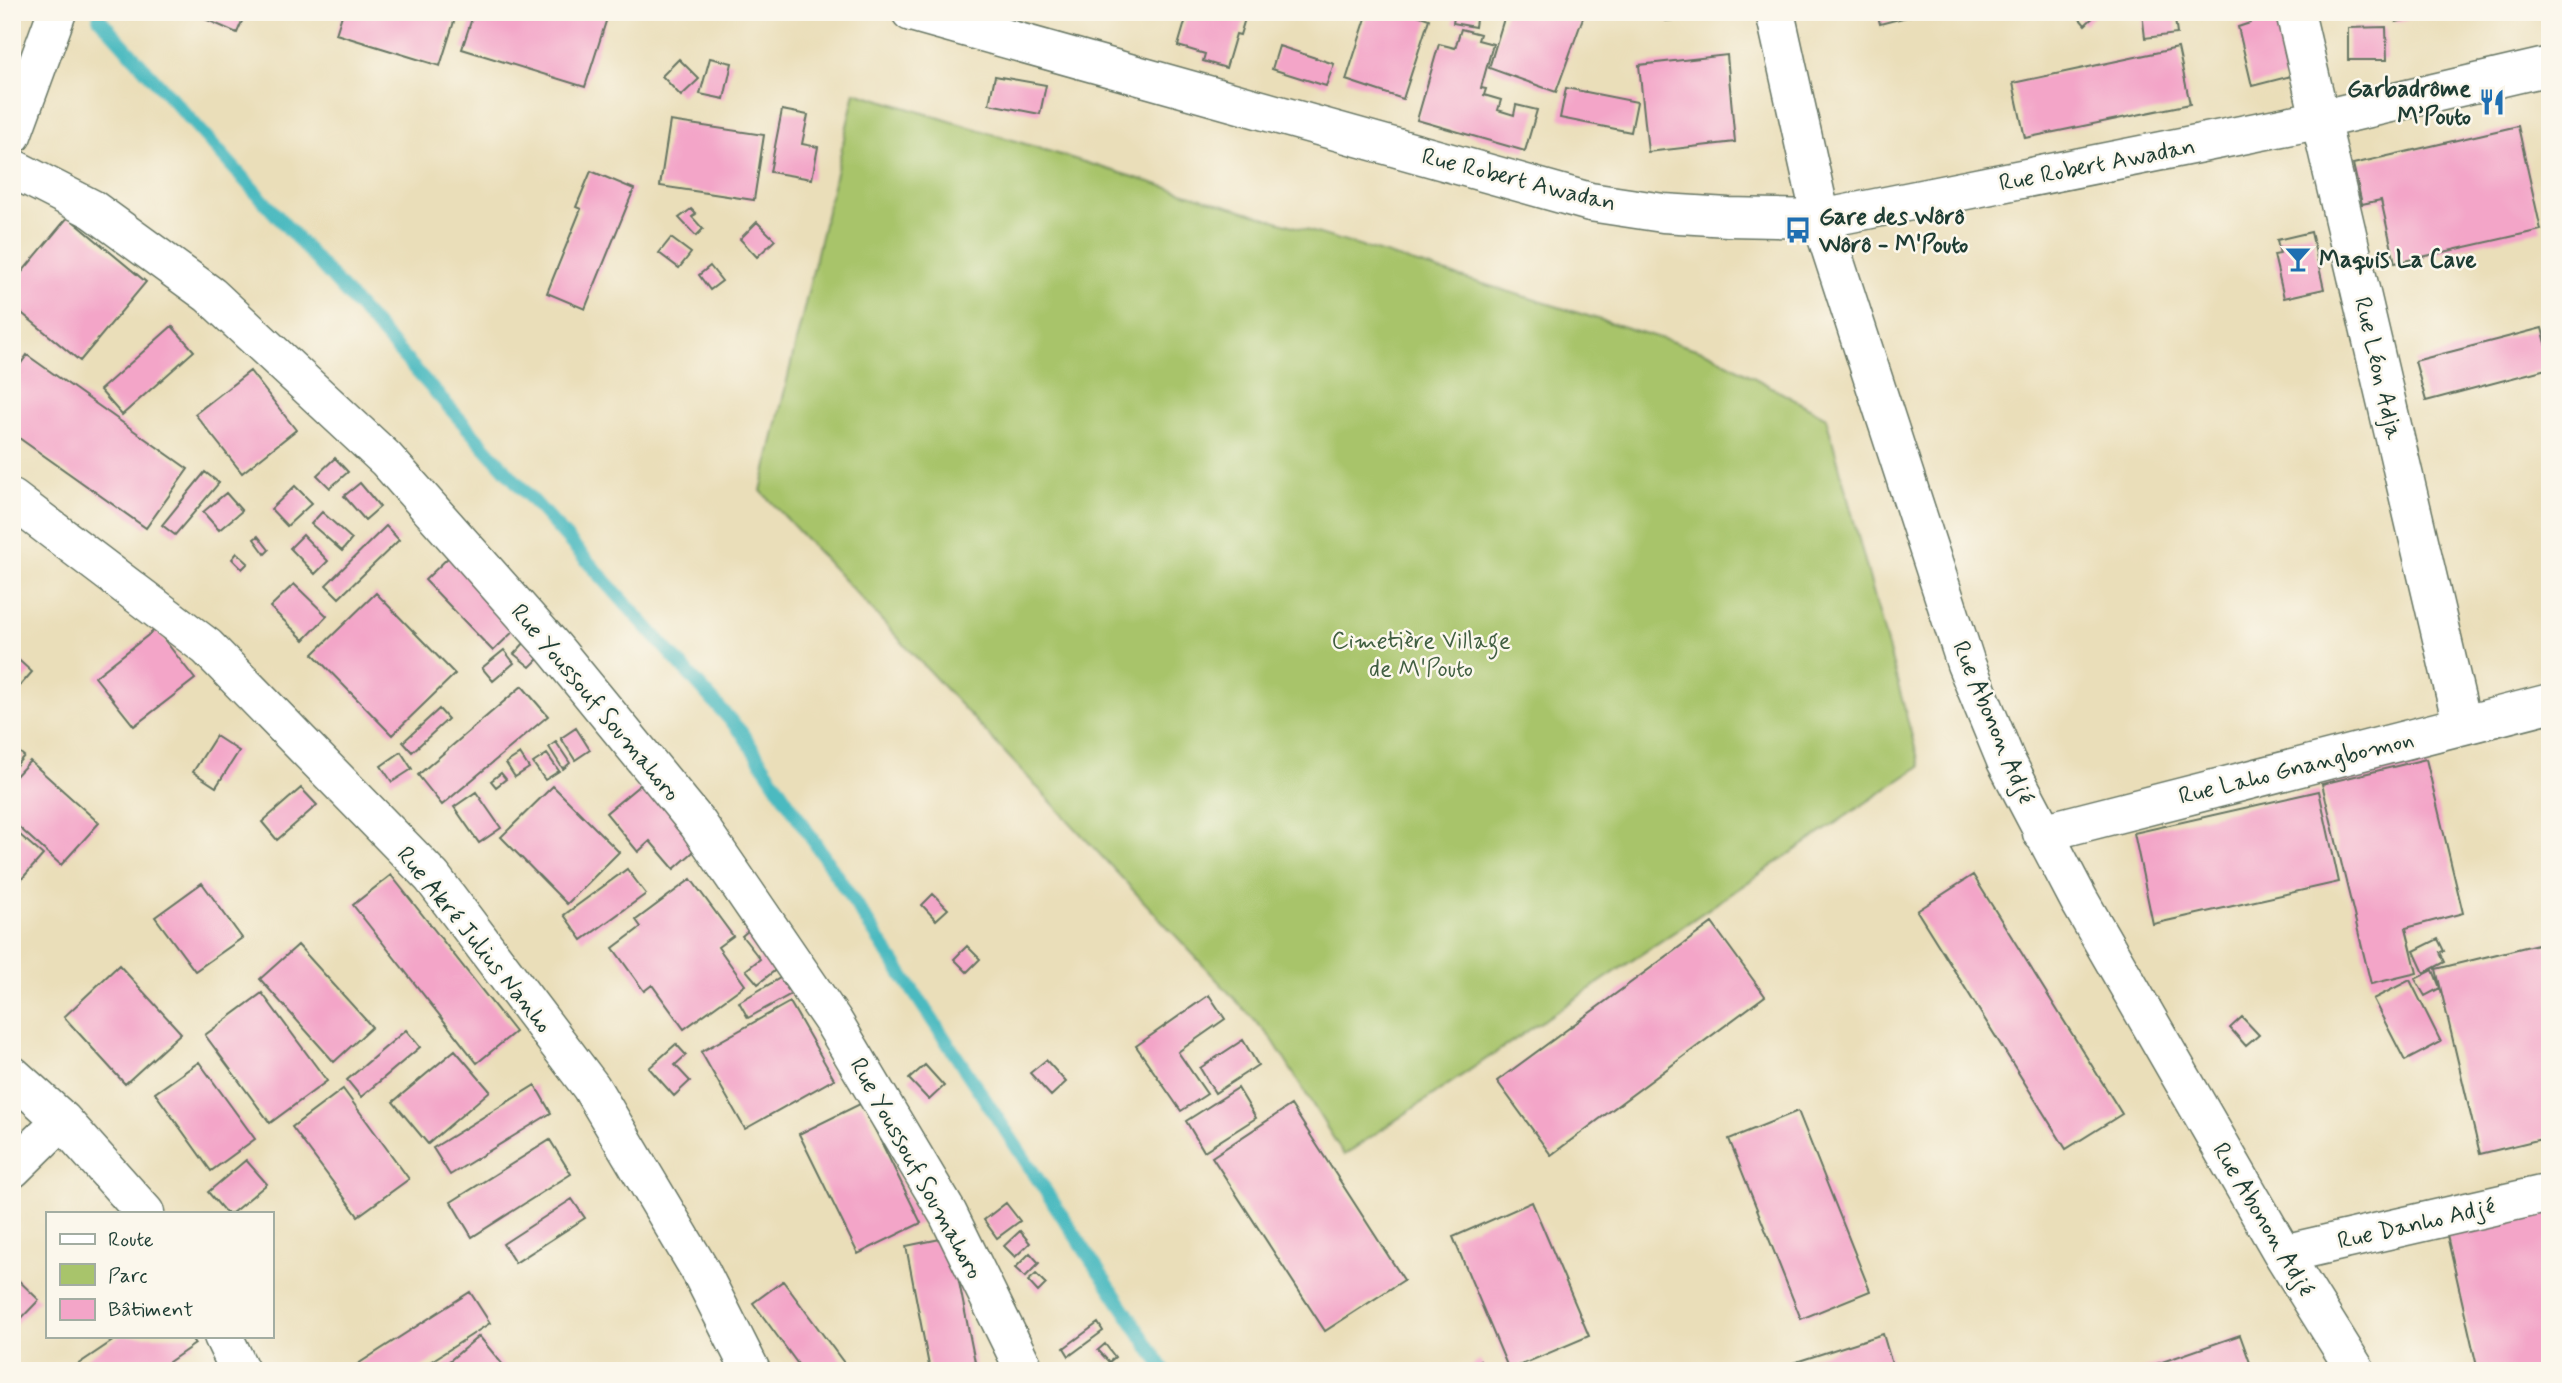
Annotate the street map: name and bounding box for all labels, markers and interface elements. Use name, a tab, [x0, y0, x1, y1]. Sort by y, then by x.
place label: Garbadrôme M’Pouto	[2347, 74, 2471, 133]
restaurant icon: Garbadrôme M’Pouto	[2477, 87, 2507, 117]
street label: Rue Robert Awadan	[1997, 131, 2198, 200]
street label: Rue Robert Awadan	[1418, 141, 1619, 220]
place label: Gare des Wôrô Wôrô - M'Pouto	[1818, 202, 1968, 261]
bus stop icon: Gare des Wôrô Wôrô - M'Pouto	[1783, 215, 1813, 245]
bar icon: Maquis La Cave	[2283, 244, 2313, 274]
place label: Maquis La Cave	[2319, 245, 2477, 276]
street label: Rue Léon Adja	[2346, 294, 2409, 443]
street label: Rue Youssouf Soumahoro	[503, 598, 687, 808]
park label: Cimetière Village de M'Pouto	[1331, 626, 1511, 685]
street label: Rue Abonon Adjé	[1944, 636, 2041, 809]
street label: Rue Laho Gnangbomon	[2176, 724, 2417, 813]
street label: Rue Akré Julius Nanho	[389, 840, 559, 1040]
street label: Rue Youssouf Soumahoro	[842, 1053, 989, 1285]
street label: Rue Abonon Adjé	[2205, 1137, 2321, 1303]
street label: Rue Danho Adjé	[2335, 1191, 2498, 1258]
legend	[46, 1212, 273, 1338]
text: Route	[108, 1226, 154, 1254]
text: Parc	[108, 1262, 148, 1290]
text: Bâtiment	[108, 1296, 193, 1324]

